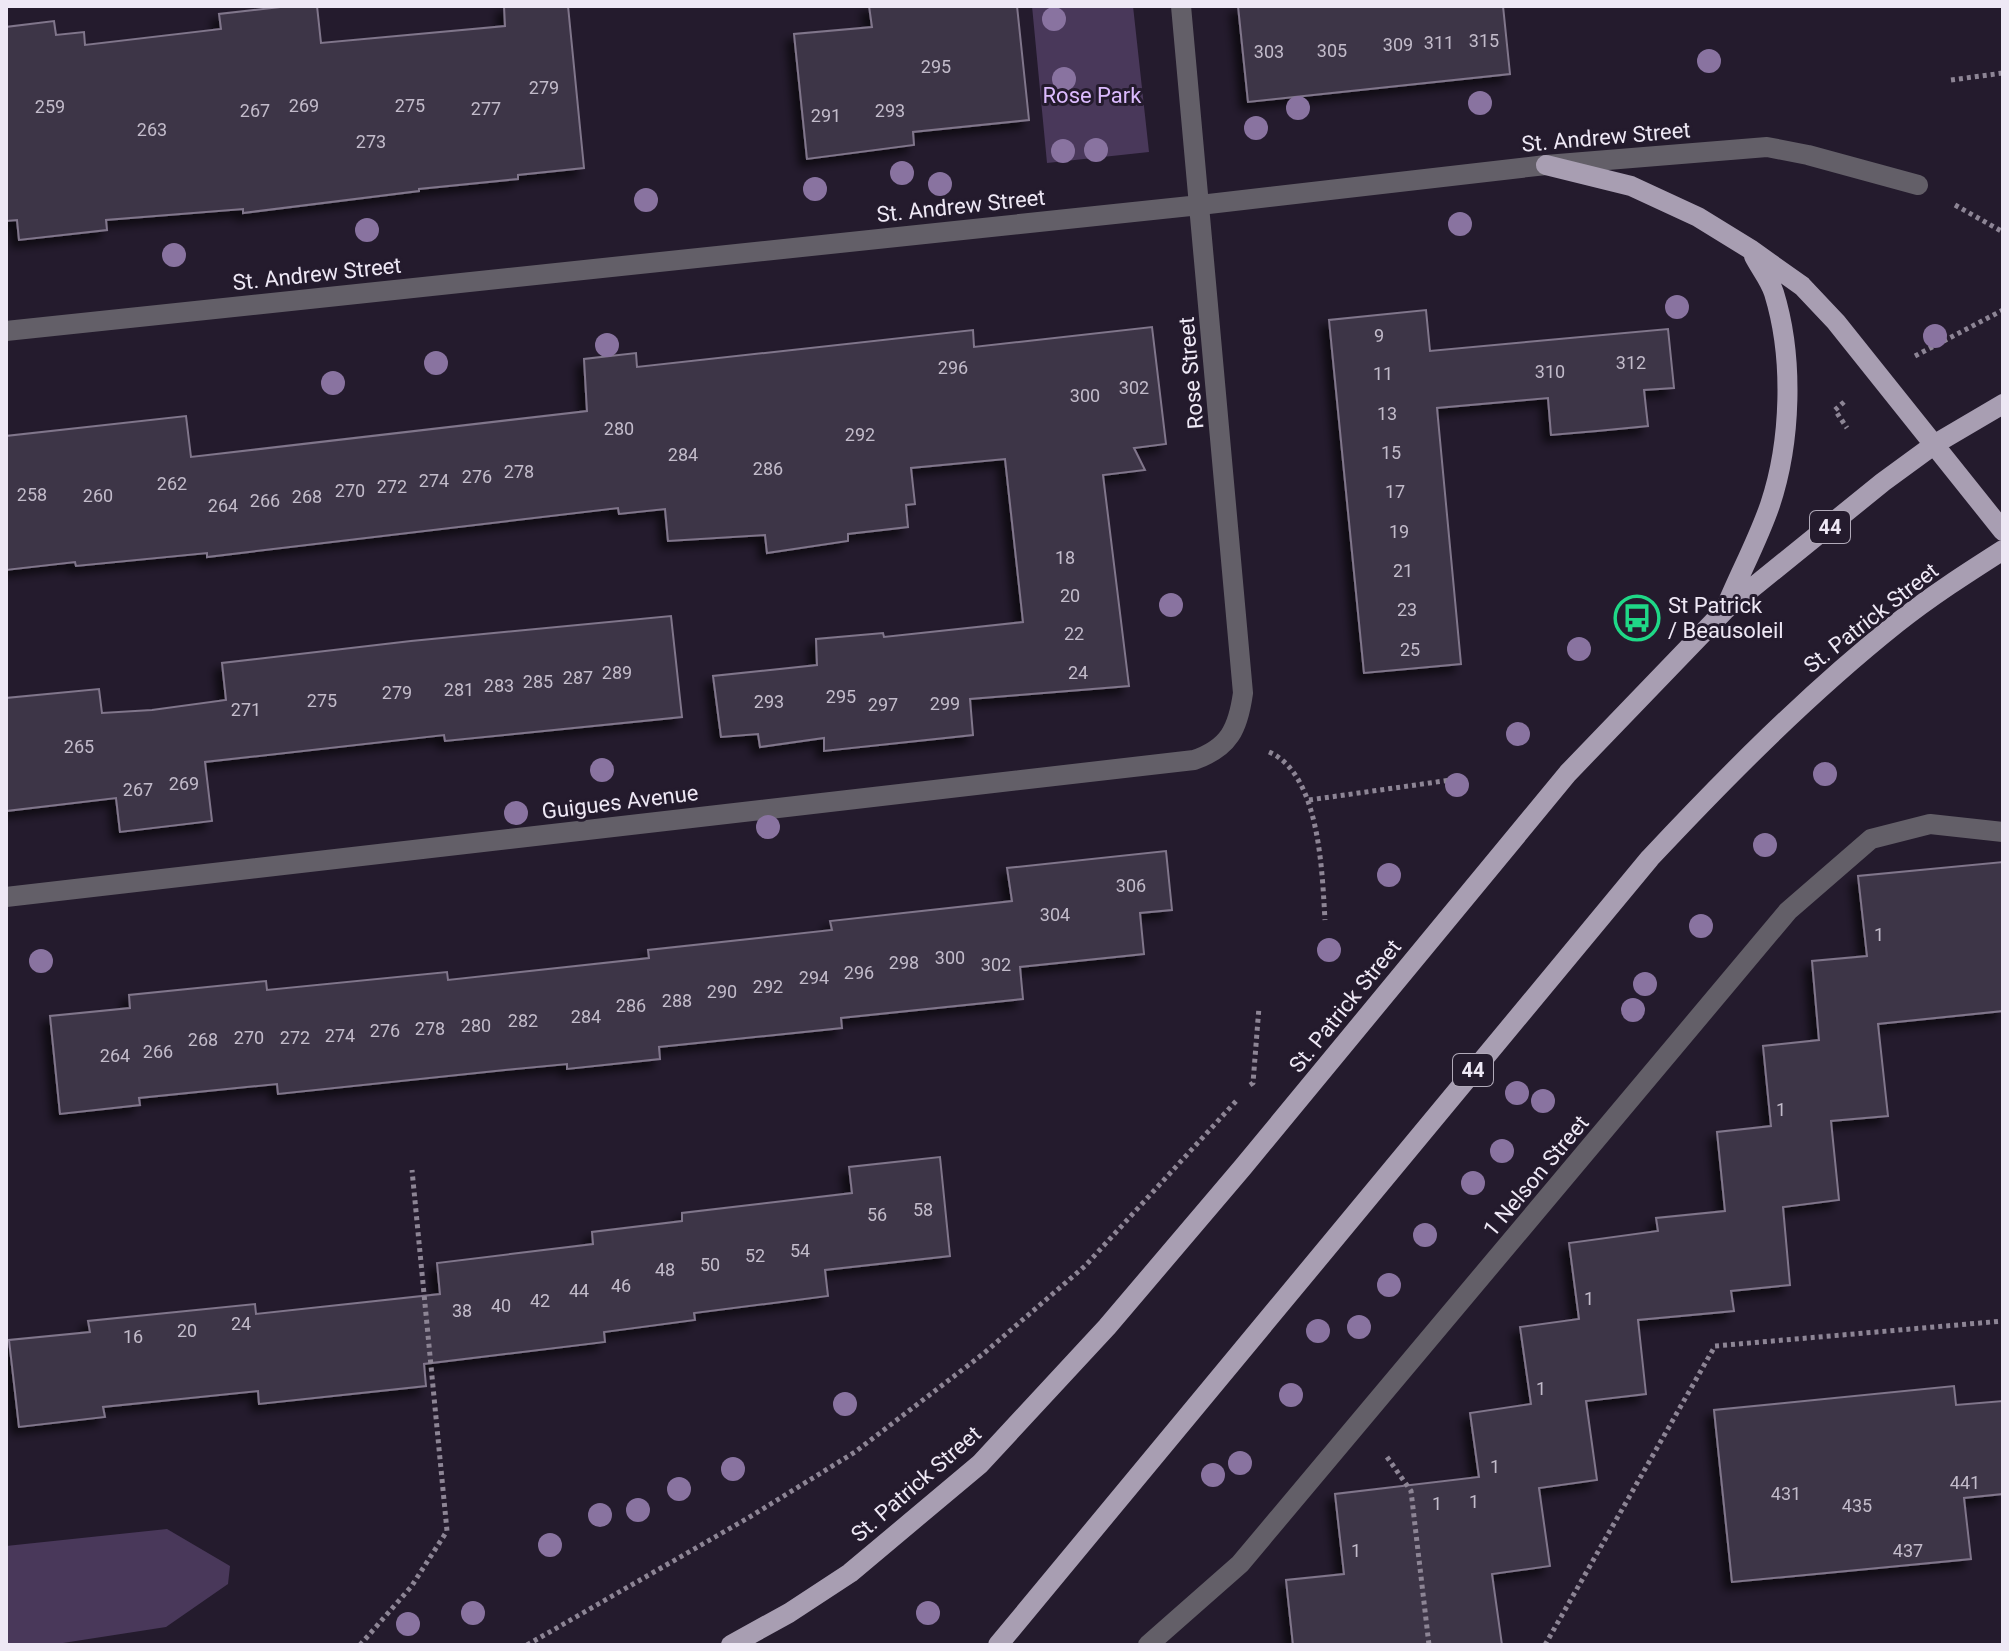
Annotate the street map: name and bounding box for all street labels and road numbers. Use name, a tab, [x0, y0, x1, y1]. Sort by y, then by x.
street label: St. Andrew Street	[1521, 117, 1691, 157]
street label: St. Andrew Street	[875, 185, 1047, 227]
street label: St. Andrew Street	[231, 253, 403, 295]
street label: Rose Street	[1174, 316, 1208, 430]
road number: 44	[1810, 511, 1850, 543]
street label: St. Patrick Street	[1799, 558, 1943, 678]
street label: Guigues Avenue	[540, 780, 700, 824]
street label: St. Patrick Street	[1284, 935, 1406, 1077]
road number: 44	[1453, 1054, 1493, 1086]
street label: 1 Nelson Street	[1478, 1110, 1594, 1242]
street label: St. Patrick Street	[846, 1421, 986, 1547]

